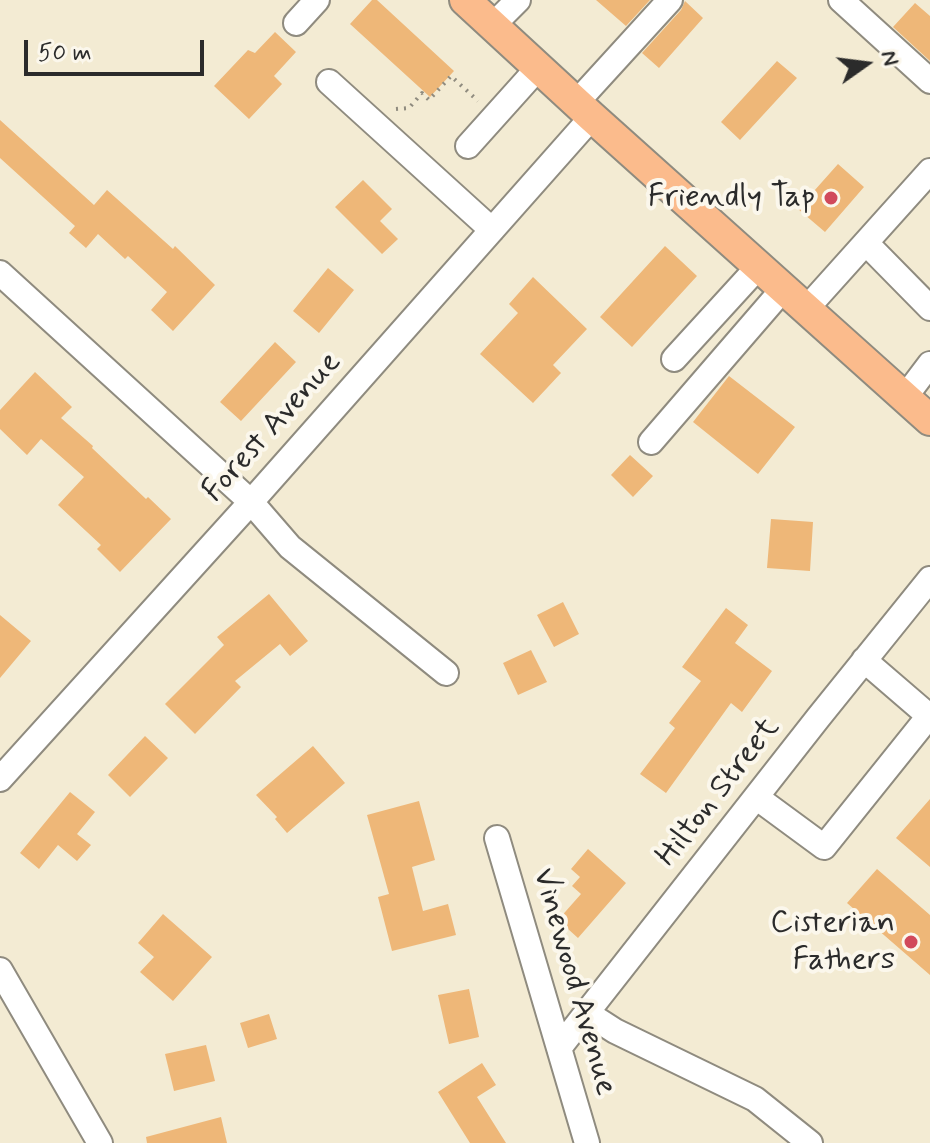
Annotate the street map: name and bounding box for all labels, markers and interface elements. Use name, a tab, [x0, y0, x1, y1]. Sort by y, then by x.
scale bar	[28, 24, 208, 74]
north arrow	[826, 24, 906, 104]
text: 50 m	[38, 38, 92, 69]
text: N	[874, 48, 905, 69]
place label: Friendly Tap	[648, 179, 815, 217]
marker: Friendly Tap	[822, 189, 840, 207]
street label: Forest Avenue	[195, 345, 351, 511]
street label: Hilton Street	[649, 711, 789, 875]
street label: Vinewood Avenue	[522, 864, 624, 1100]
place label: Cisterian Fathers	[770, 905, 895, 980]
marker: Cisterian Fathers	[902, 933, 920, 951]

